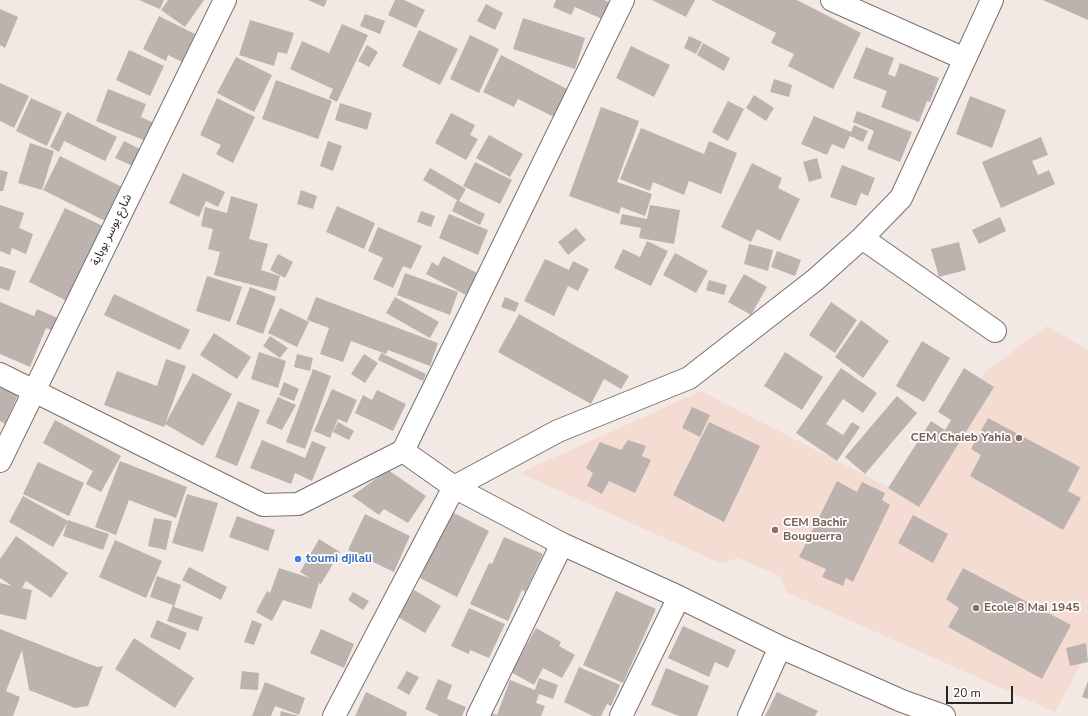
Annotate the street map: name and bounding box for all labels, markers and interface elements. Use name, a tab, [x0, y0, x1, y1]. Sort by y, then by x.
street label: شارع يوسر بوباية	[88, 192, 136, 268]
place label: CEM Chaieb Yahia	[911, 431, 1011, 445]
marker: CEM Chaieb Yahia	[1014, 433, 1024, 443]
place label: CEM Bachir Bouguerra	[783, 516, 847, 544]
marker: CEM Bachir Bouguerra	[770, 525, 780, 535]
place label: toumi djilali	[306, 552, 372, 566]
marker: toumi djilali	[293, 554, 303, 564]
place label: Ecole 8 Mai 1945	[984, 601, 1080, 615]
marker: Ecole 8 Mai 1945	[971, 603, 981, 613]
scale bar	[948, 678, 1015, 704]
text: 20 m	[953, 685, 981, 701]

